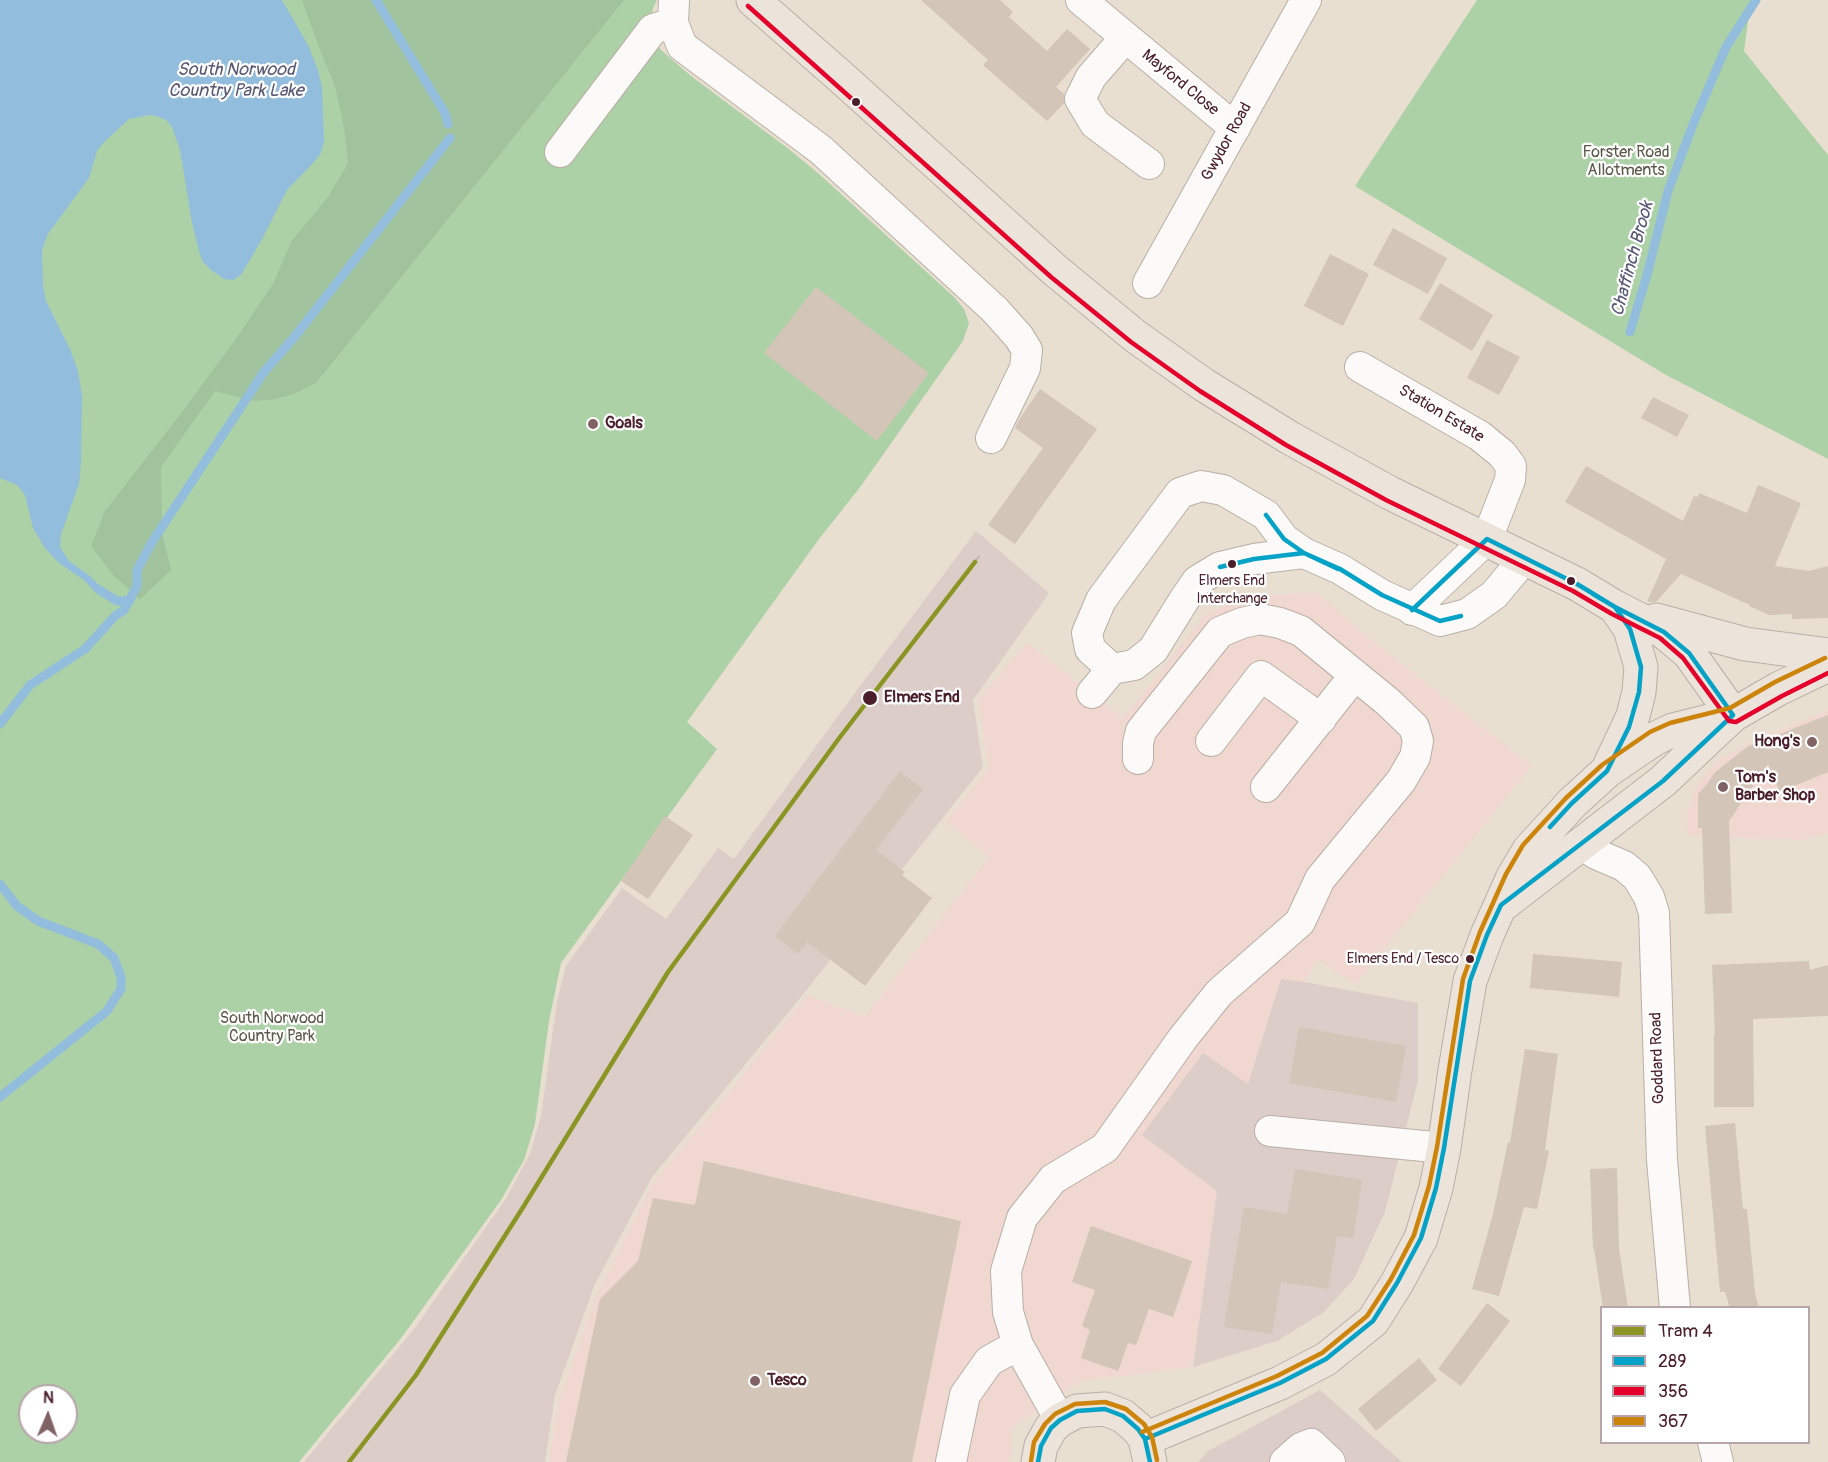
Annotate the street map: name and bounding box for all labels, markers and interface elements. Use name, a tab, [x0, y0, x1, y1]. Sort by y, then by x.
street label: Mayford Close	[1137, 46, 1223, 120]
water label: South Norwood Country Park Lake	[168, 59, 304, 101]
unlabelled marker	[850, 96, 862, 108]
street label: Gwydor Road	[1198, 99, 1256, 185]
park label: Forster Road Allotments	[1583, 143, 1669, 181]
water label: Chaffinch Brook	[1607, 199, 1659, 319]
street label: Station Estate	[1395, 381, 1487, 447]
place label: Goals	[605, 414, 643, 434]
marker: Goals	[586, 417, 600, 431]
marker: Elmers End Interchange	[1226, 558, 1238, 570]
place label: Elmers End Interchange	[1197, 573, 1267, 606]
unlabelled marker	[1565, 575, 1577, 587]
place label: Elmers End	[884, 688, 960, 708]
marker: Elmers End	[861, 689, 879, 707]
place label: Hong's	[1754, 732, 1800, 752]
marker: Hong's	[1805, 735, 1819, 749]
place label: Tom's Barber Shop	[1735, 768, 1815, 806]
marker: Tom's Barber Shop	[1716, 780, 1730, 794]
place label: Elmers End / Tesco	[1347, 951, 1459, 967]
marker: Elmers End / Tesco	[1464, 953, 1476, 965]
park label: South Norwood Country Park	[220, 1009, 324, 1047]
street label: Goddard Road	[1647, 1012, 1669, 1104]
legend	[1600, 1306, 1810, 1444]
text: Tram 4	[1658, 1320, 1713, 1343]
text: 289	[1658, 1350, 1686, 1373]
place label: Tesco	[767, 1371, 807, 1391]
marker: Tesco	[748, 1374, 762, 1388]
text: 356	[1658, 1380, 1688, 1403]
north arrow	[18, 1384, 78, 1444]
text: N	[43, 1388, 54, 1408]
text: 367	[1658, 1410, 1688, 1433]

